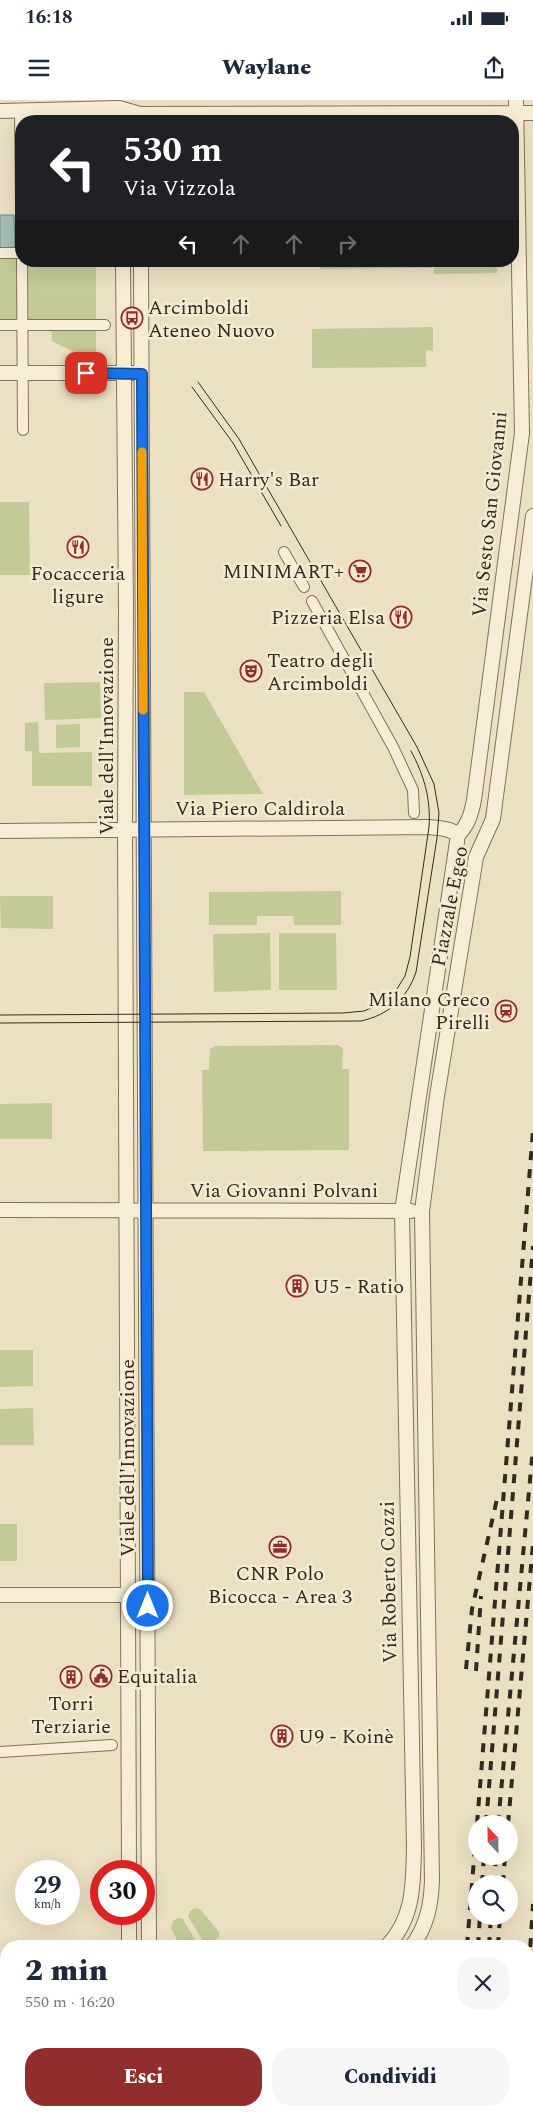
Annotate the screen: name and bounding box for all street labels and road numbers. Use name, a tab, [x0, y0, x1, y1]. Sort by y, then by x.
street label: Via Sesto San Giovanni	[464, 410, 516, 618]
street label: Viale dell'Innovazione	[92, 637, 122, 835]
street label: Via Piero Caldirola	[175, 794, 345, 824]
street label: Piazzale Egeo	[424, 843, 476, 969]
street label: Via Giovanni Polvani	[190, 1176, 378, 1206]
street label: Viale dell'Innovazione	[113, 1359, 143, 1557]
street label: Via Roberto Cozzi	[373, 1501, 405, 1663]

